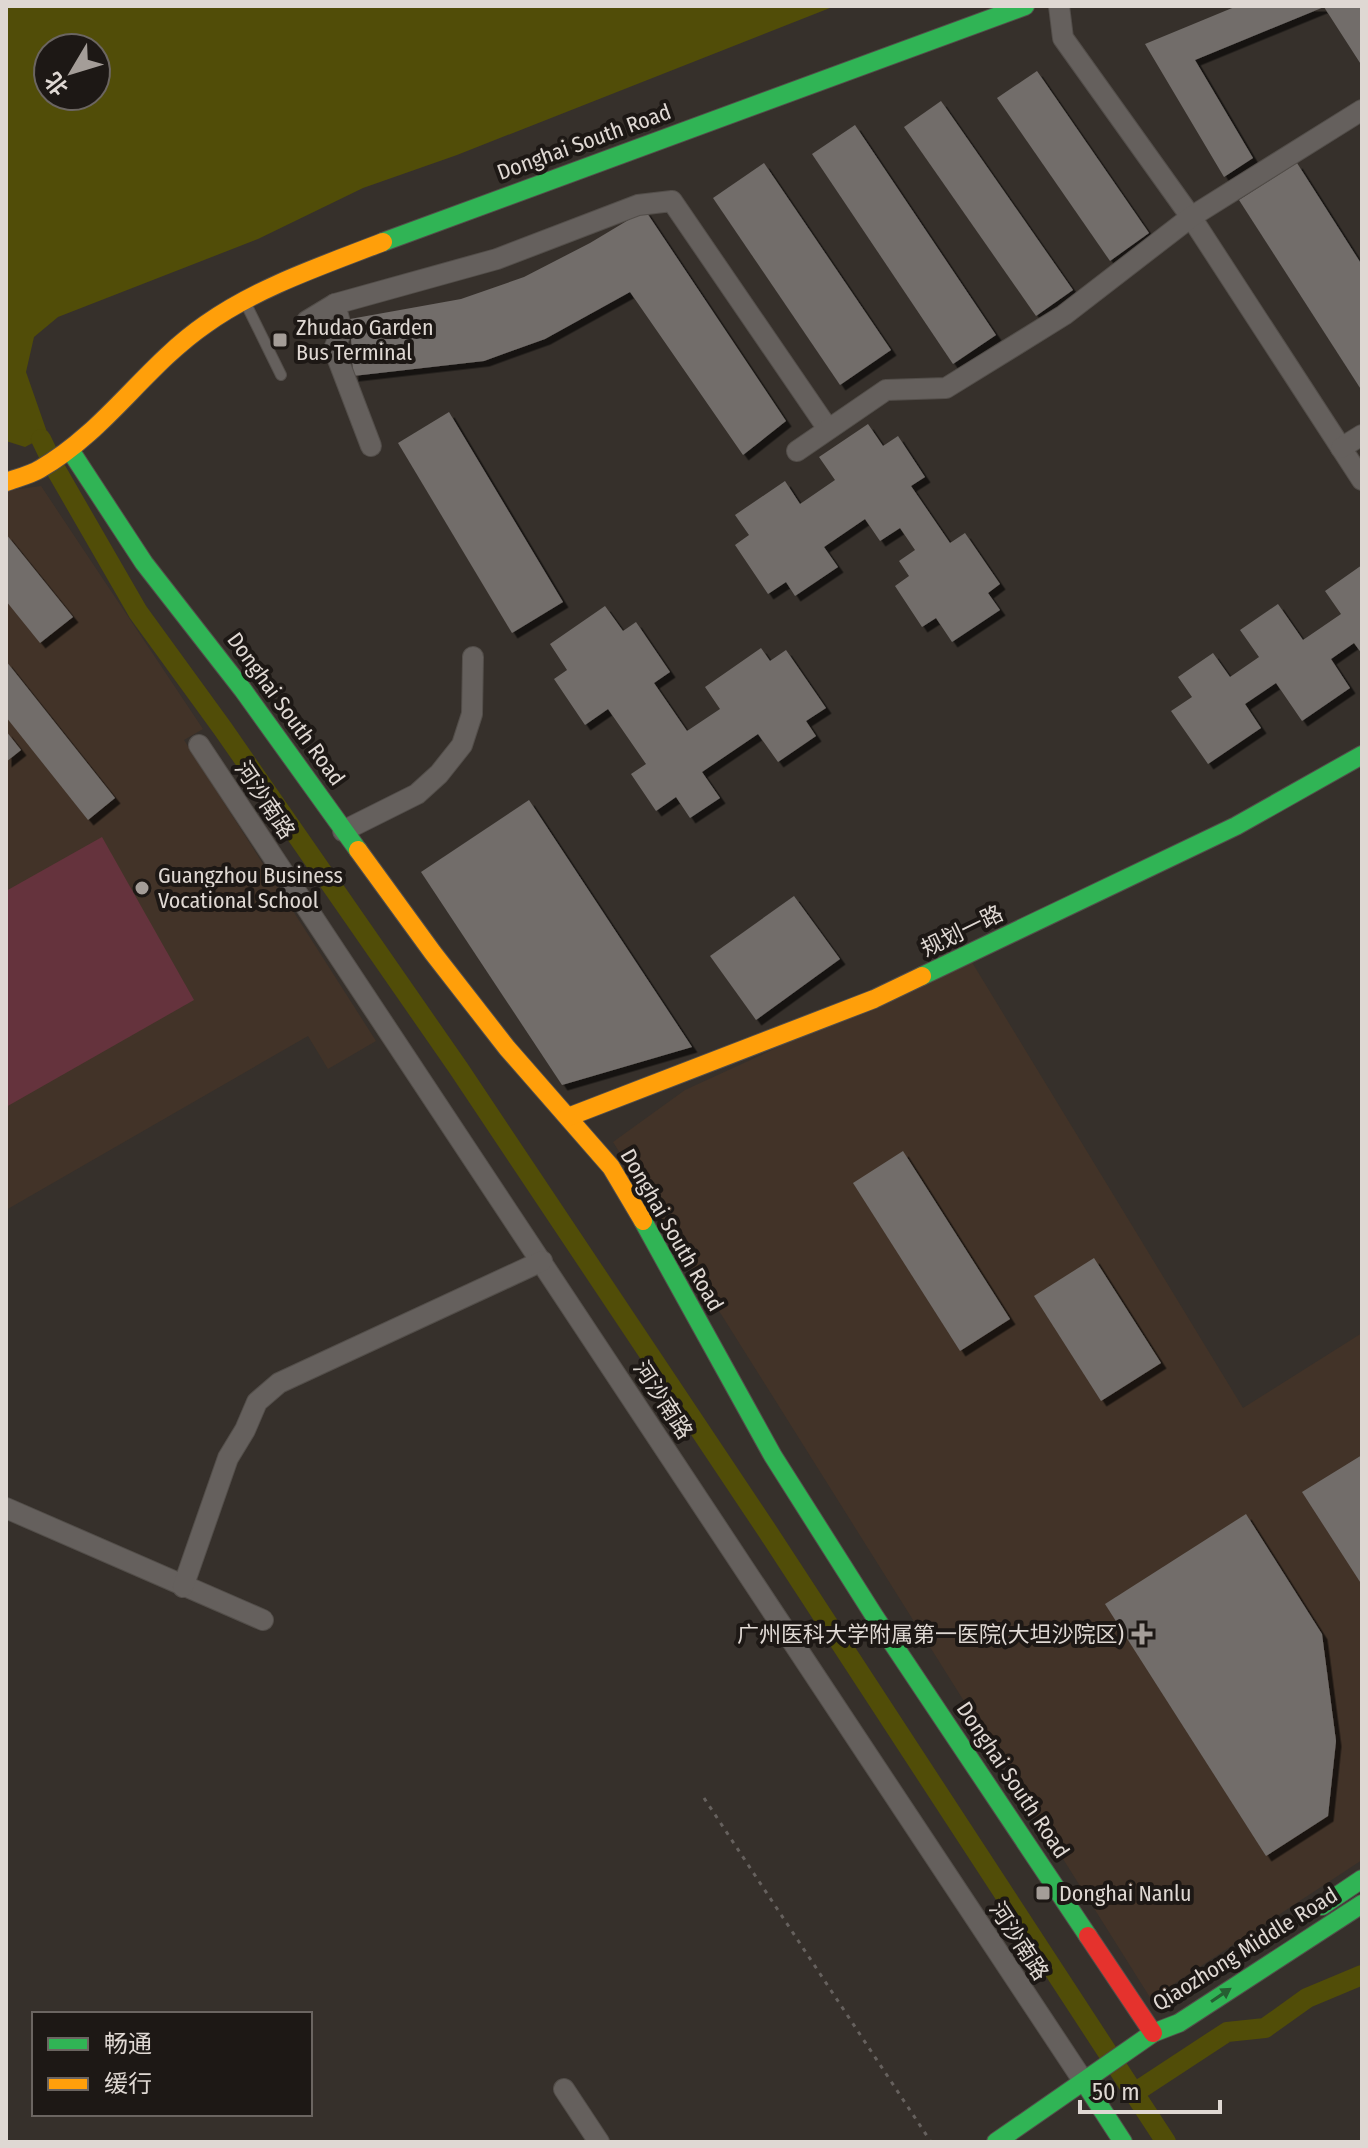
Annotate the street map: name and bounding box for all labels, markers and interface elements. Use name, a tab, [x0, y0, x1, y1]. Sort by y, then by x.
north arrow	[32, 32, 112, 112]
text: 北	[39, 67, 74, 101]
street label: Donghai South Road	[493, 98, 675, 186]
place label: Zhudao Garden Bus Terminal	[296, 314, 434, 366]
marker: Zhudao Garden Bus Terminal	[271, 331, 289, 349]
street label: Donghai South Road	[221, 627, 351, 791]
street label: 河沙南路	[229, 756, 301, 844]
place label: Guangzhou Business Vocational School	[158, 862, 343, 914]
marker: Guangzhou Business Vocational School	[133, 879, 151, 897]
street label: 规划一路	[917, 900, 1007, 962]
street label: Donghai South Road	[615, 1144, 729, 1316]
street label: 河沙南路	[628, 1356, 698, 1444]
place label: 广州医科大学附属第一医院(大坦沙院区)	[737, 1621, 1124, 1648]
marker: 广州医科大学附属第一医院(大坦沙院区)	[1131, 1623, 1153, 1645]
street label: Donghai South Road	[951, 1697, 1075, 1863]
place label: Donghai Nanlu	[1059, 1880, 1191, 1907]
street label: Qiaozhong Middle Road	[1148, 1881, 1342, 2017]
marker: Donghai Nanlu	[1034, 1884, 1052, 1902]
street label: 河沙南路	[984, 1897, 1054, 1985]
one-way arrow	[1210, 1988, 1231, 2003]
legend	[32, 2012, 312, 2116]
text: 畅通	[104, 2030, 152, 2058]
scale bar	[1080, 2064, 1220, 2114]
text: 缓行	[104, 2070, 152, 2098]
text: 50 m	[1092, 2078, 1140, 2106]

